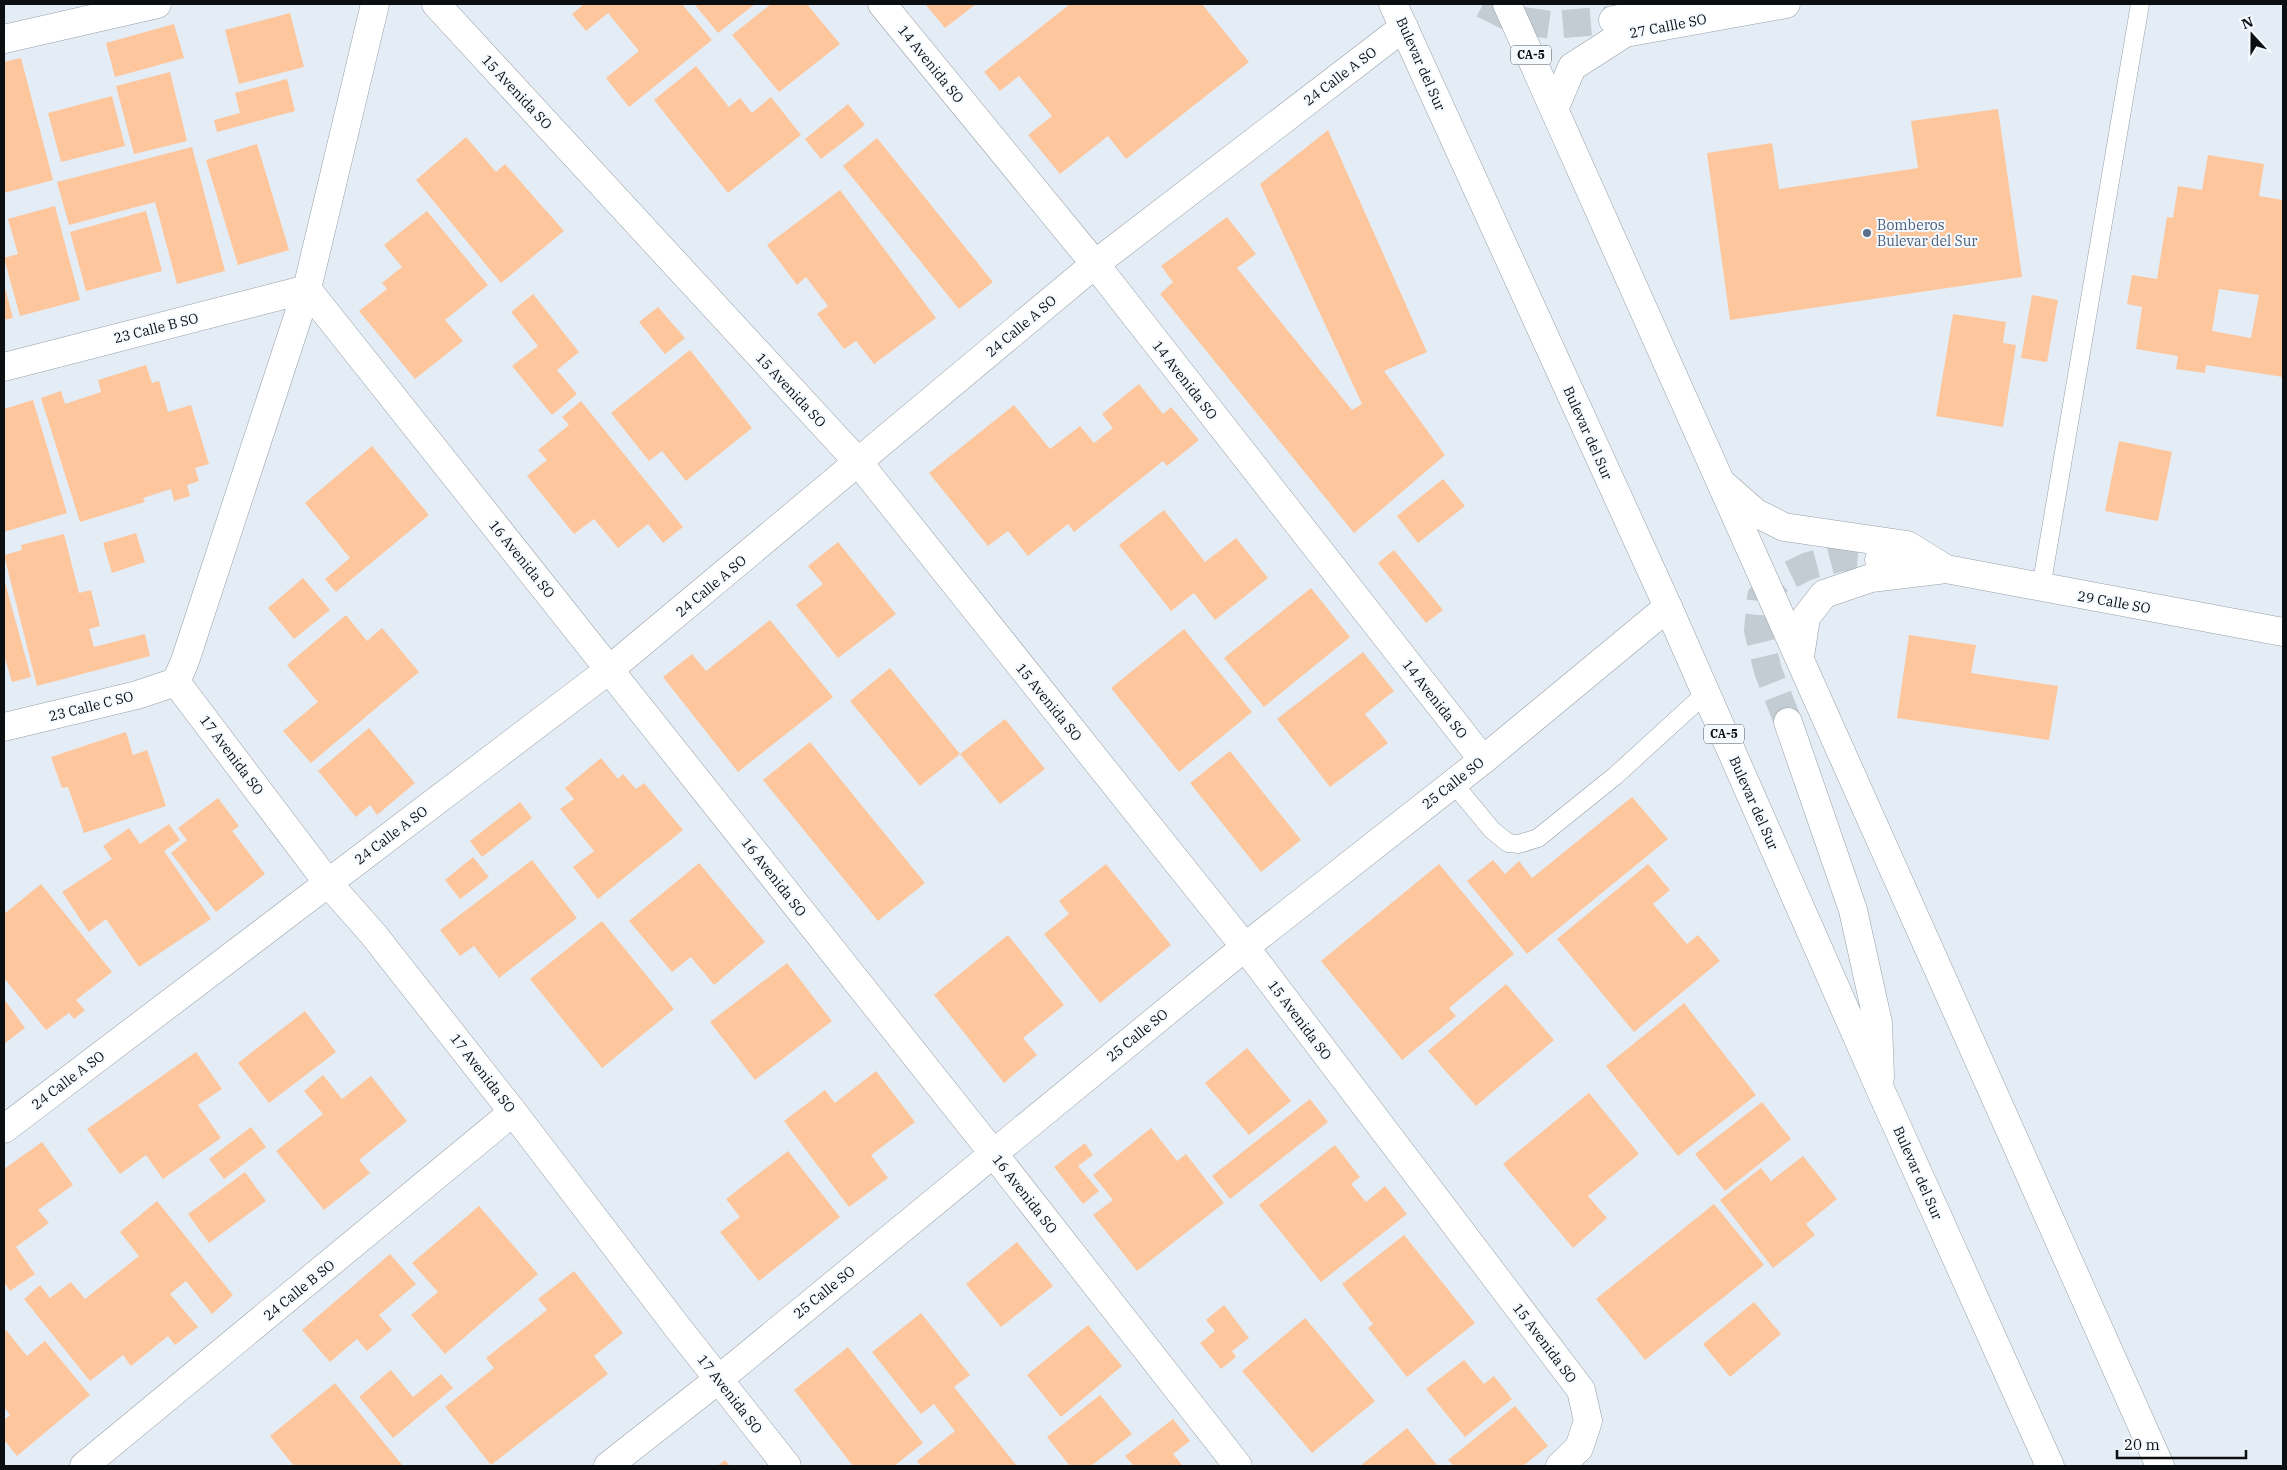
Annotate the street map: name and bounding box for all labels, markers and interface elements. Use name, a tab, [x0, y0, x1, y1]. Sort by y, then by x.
street label: 27 Callle SO	[1628, 10, 1708, 42]
north arrow	[2227, 10, 2277, 60]
text: N	[2239, 12, 2256, 33]
street label: Bulevar del Sur	[1392, 14, 1450, 114]
street label: 14 Avenida SO	[894, 21, 968, 107]
street label: 24 Calle A SO	[1300, 43, 1380, 109]
road number: CA-5	[1511, 46, 1551, 64]
street label: 15 Avenida SO	[478, 51, 556, 133]
place label: Bomberos Bulevar del Sur	[1877, 216, 1978, 250]
marker: Bomberos Bulevar del Sur	[1861, 227, 1873, 239]
street label: 24 Calle A SO	[982, 291, 1060, 361]
street label: 23 Calle B SO	[112, 309, 200, 347]
street label: 14 Avenida SO	[1149, 337, 1221, 423]
street label: 15 Avenida SO	[752, 349, 830, 431]
street label: Bulevar del Sur	[1559, 383, 1617, 483]
street label: 16 Avenida SO	[485, 516, 559, 602]
street label: 24 Calle A SO	[672, 551, 750, 621]
street label: 29 Calle SO	[2076, 587, 2152, 617]
street label: 14 Avenida SO	[1399, 656, 1471, 742]
street label: 15 Avenida SO	[1012, 659, 1086, 745]
street label: 23 Calle C SO	[47, 687, 135, 725]
street label: 17 Avenida SO	[196, 712, 268, 798]
road number: CA-5	[1704, 724, 1744, 744]
street label: 25 Calle SO	[1418, 753, 1488, 813]
street label: Bulevar del Sur	[1725, 753, 1783, 853]
street label: 24 Calle A SO	[351, 802, 431, 868]
street label: 16 Avenida SO	[738, 834, 810, 920]
street label: 15 Avenida SO	[1264, 977, 1336, 1063]
street label: 25 Calle SO	[1103, 1005, 1171, 1065]
street label: 17 Avenida SO	[447, 1030, 519, 1116]
street label: 24 Calle A SO	[28, 1047, 108, 1113]
street label: Bulevar del Sur	[1889, 1123, 1947, 1223]
street label: 16 Avenida SO	[989, 1151, 1061, 1237]
street label: 24 Calle B SO	[260, 1256, 338, 1324]
street label: 25 Calle SO	[790, 1262, 858, 1322]
street label: 15 Avenida SO	[1509, 1300, 1581, 1386]
street label: 17 Avenida SO	[694, 1351, 766, 1437]
scale bar	[2117, 1428, 2246, 1460]
text: 20 m	[2124, 1435, 2160, 1454]

